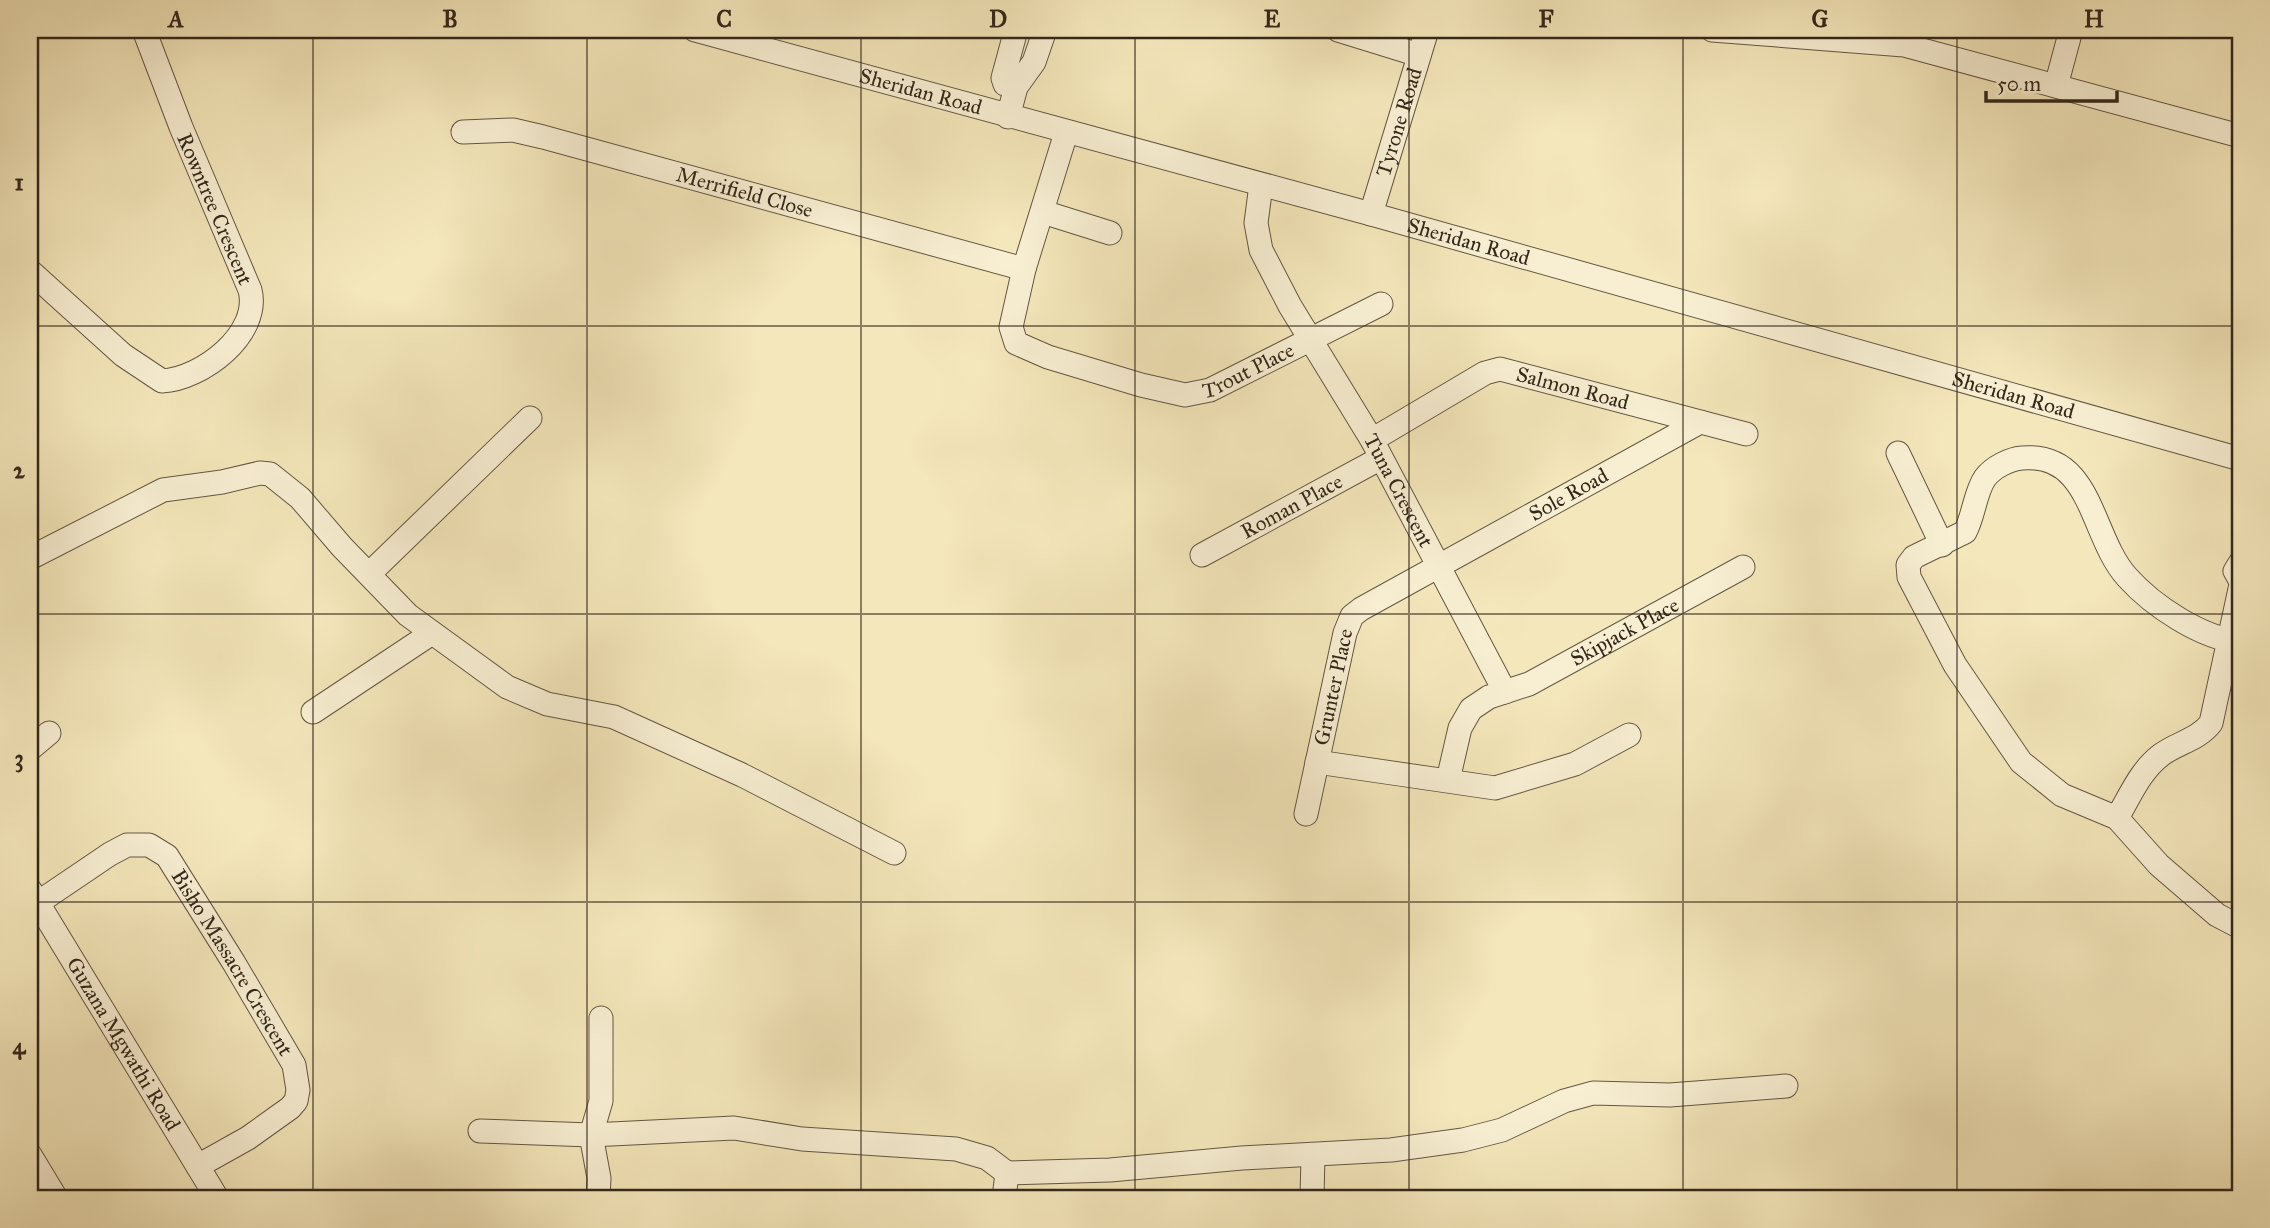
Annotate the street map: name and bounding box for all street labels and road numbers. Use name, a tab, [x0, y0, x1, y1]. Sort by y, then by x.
street label: Sheridan Road	[857, 62, 985, 121]
street label: Tyrone Road	[1370, 64, 1428, 180]
street label: Rowntree Crescent	[171, 129, 259, 289]
street label: Merrifield Close	[674, 161, 816, 224]
street label: Sheridan Road	[1404, 212, 1533, 271]
street label: Trout Place	[1200, 337, 1299, 404]
street label: Salmon Road	[1513, 361, 1632, 416]
street label: Sheridan Road	[1949, 365, 2078, 425]
street label: Tuna Crescent	[1358, 429, 1440, 552]
street label: Sole Road	[1524, 462, 1613, 527]
street label: Roman Place	[1236, 468, 1347, 544]
street label: Skipjack Place	[1566, 592, 1684, 672]
street label: Grunter Place	[1308, 626, 1359, 748]
street label: Bisho Massacre Crescent	[166, 864, 299, 1061]
street label: Guzana Mgwathi Road	[61, 952, 186, 1136]

